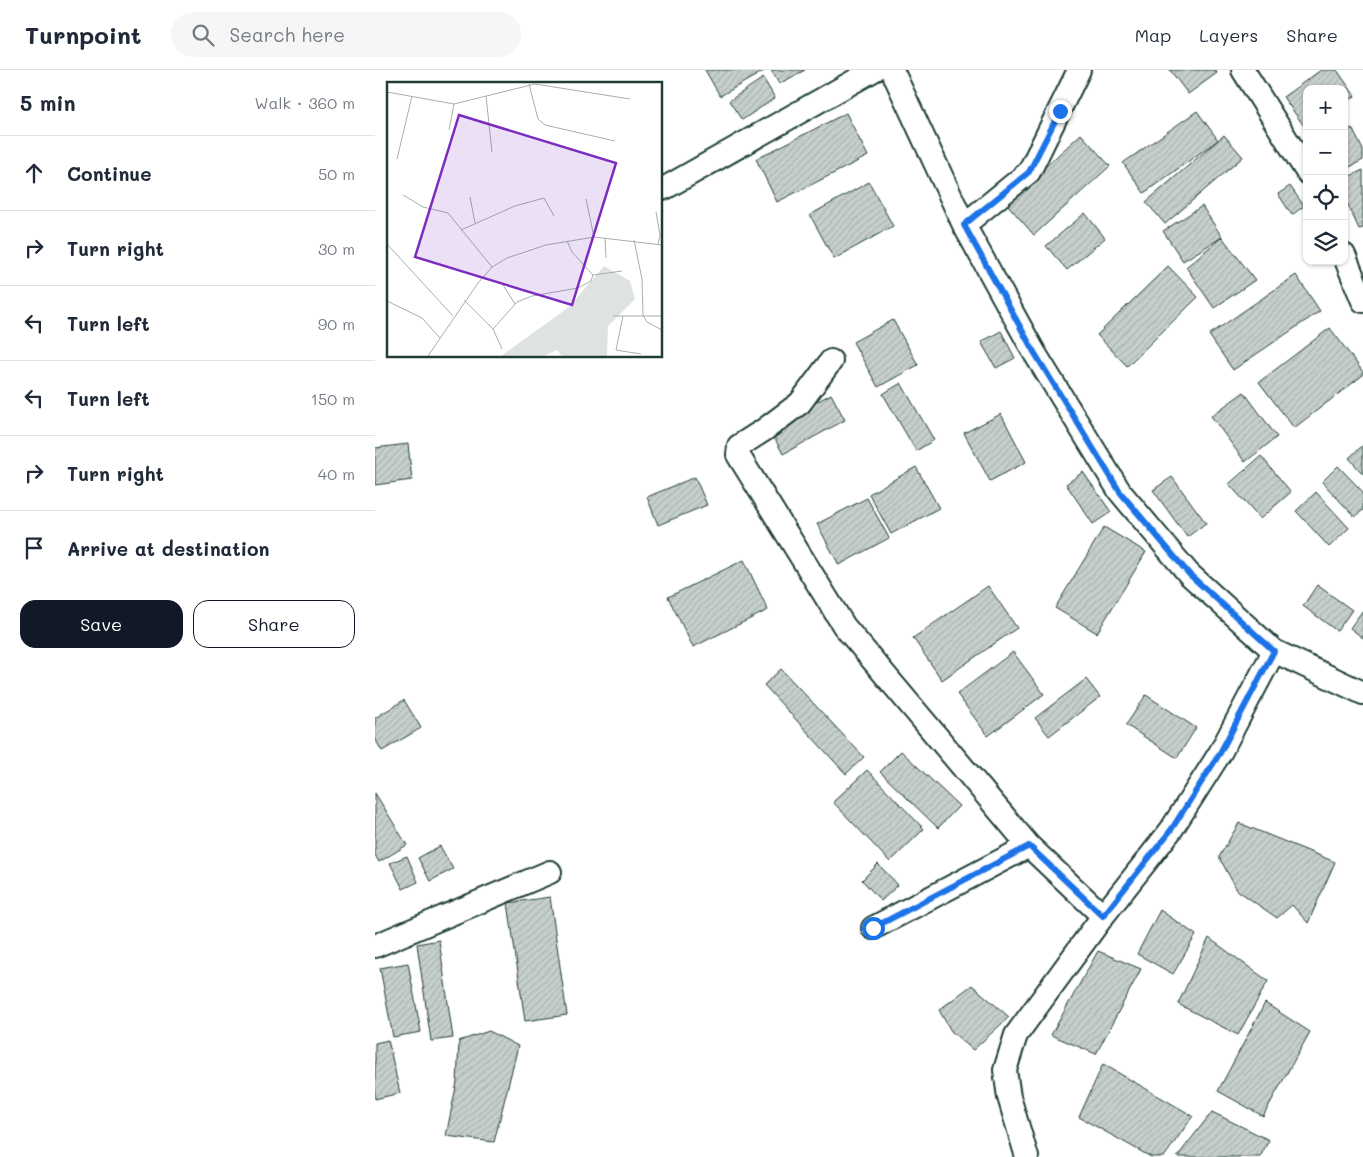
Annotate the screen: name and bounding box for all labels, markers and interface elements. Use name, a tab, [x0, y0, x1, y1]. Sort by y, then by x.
search box	[171, 12, 521, 57]
text: Turnpoint	[25, 19, 141, 50]
icon: search	[189, 21, 217, 49]
text: Search here	[229, 22, 345, 47]
text: Map	[1135, 23, 1171, 47]
text: Layers	[1199, 23, 1258, 47]
text: Share	[1286, 23, 1338, 47]
inset map	[387, 82, 663, 358]
map controls	[1303, 85, 1348, 265]
button: +	[1303, 85, 1348, 130]
text: 5 min	[20, 89, 76, 116]
text: Walk · 360 m	[254, 92, 355, 113]
route end	[1049, 100, 1072, 123]
button: −	[1303, 130, 1348, 175]
icon: ahead	[20, 159, 48, 187]
text: Continue	[67, 161, 152, 186]
text: 50 m	[318, 163, 355, 184]
button: locate	[1303, 175, 1348, 220]
button: layers	[1303, 220, 1348, 265]
icon: right	[20, 234, 48, 262]
text: Turn right	[67, 236, 164, 261]
text: 30 m	[318, 238, 355, 259]
icon: left	[20, 309, 48, 337]
text: Turn left	[67, 311, 150, 336]
text: 90 m	[318, 313, 355, 334]
icon: left	[20, 384, 48, 412]
text: Turn left	[67, 386, 150, 411]
text: 150 m	[311, 388, 355, 409]
icon: right	[20, 459, 48, 487]
text: Turn right	[67, 461, 164, 486]
text: 40 m	[318, 463, 355, 484]
icon: arrive	[20, 534, 48, 562]
text: Arrive at destination	[67, 536, 270, 561]
button: Save	[20, 600, 183, 648]
button: Share	[193, 600, 355, 648]
route start	[862, 917, 885, 940]

